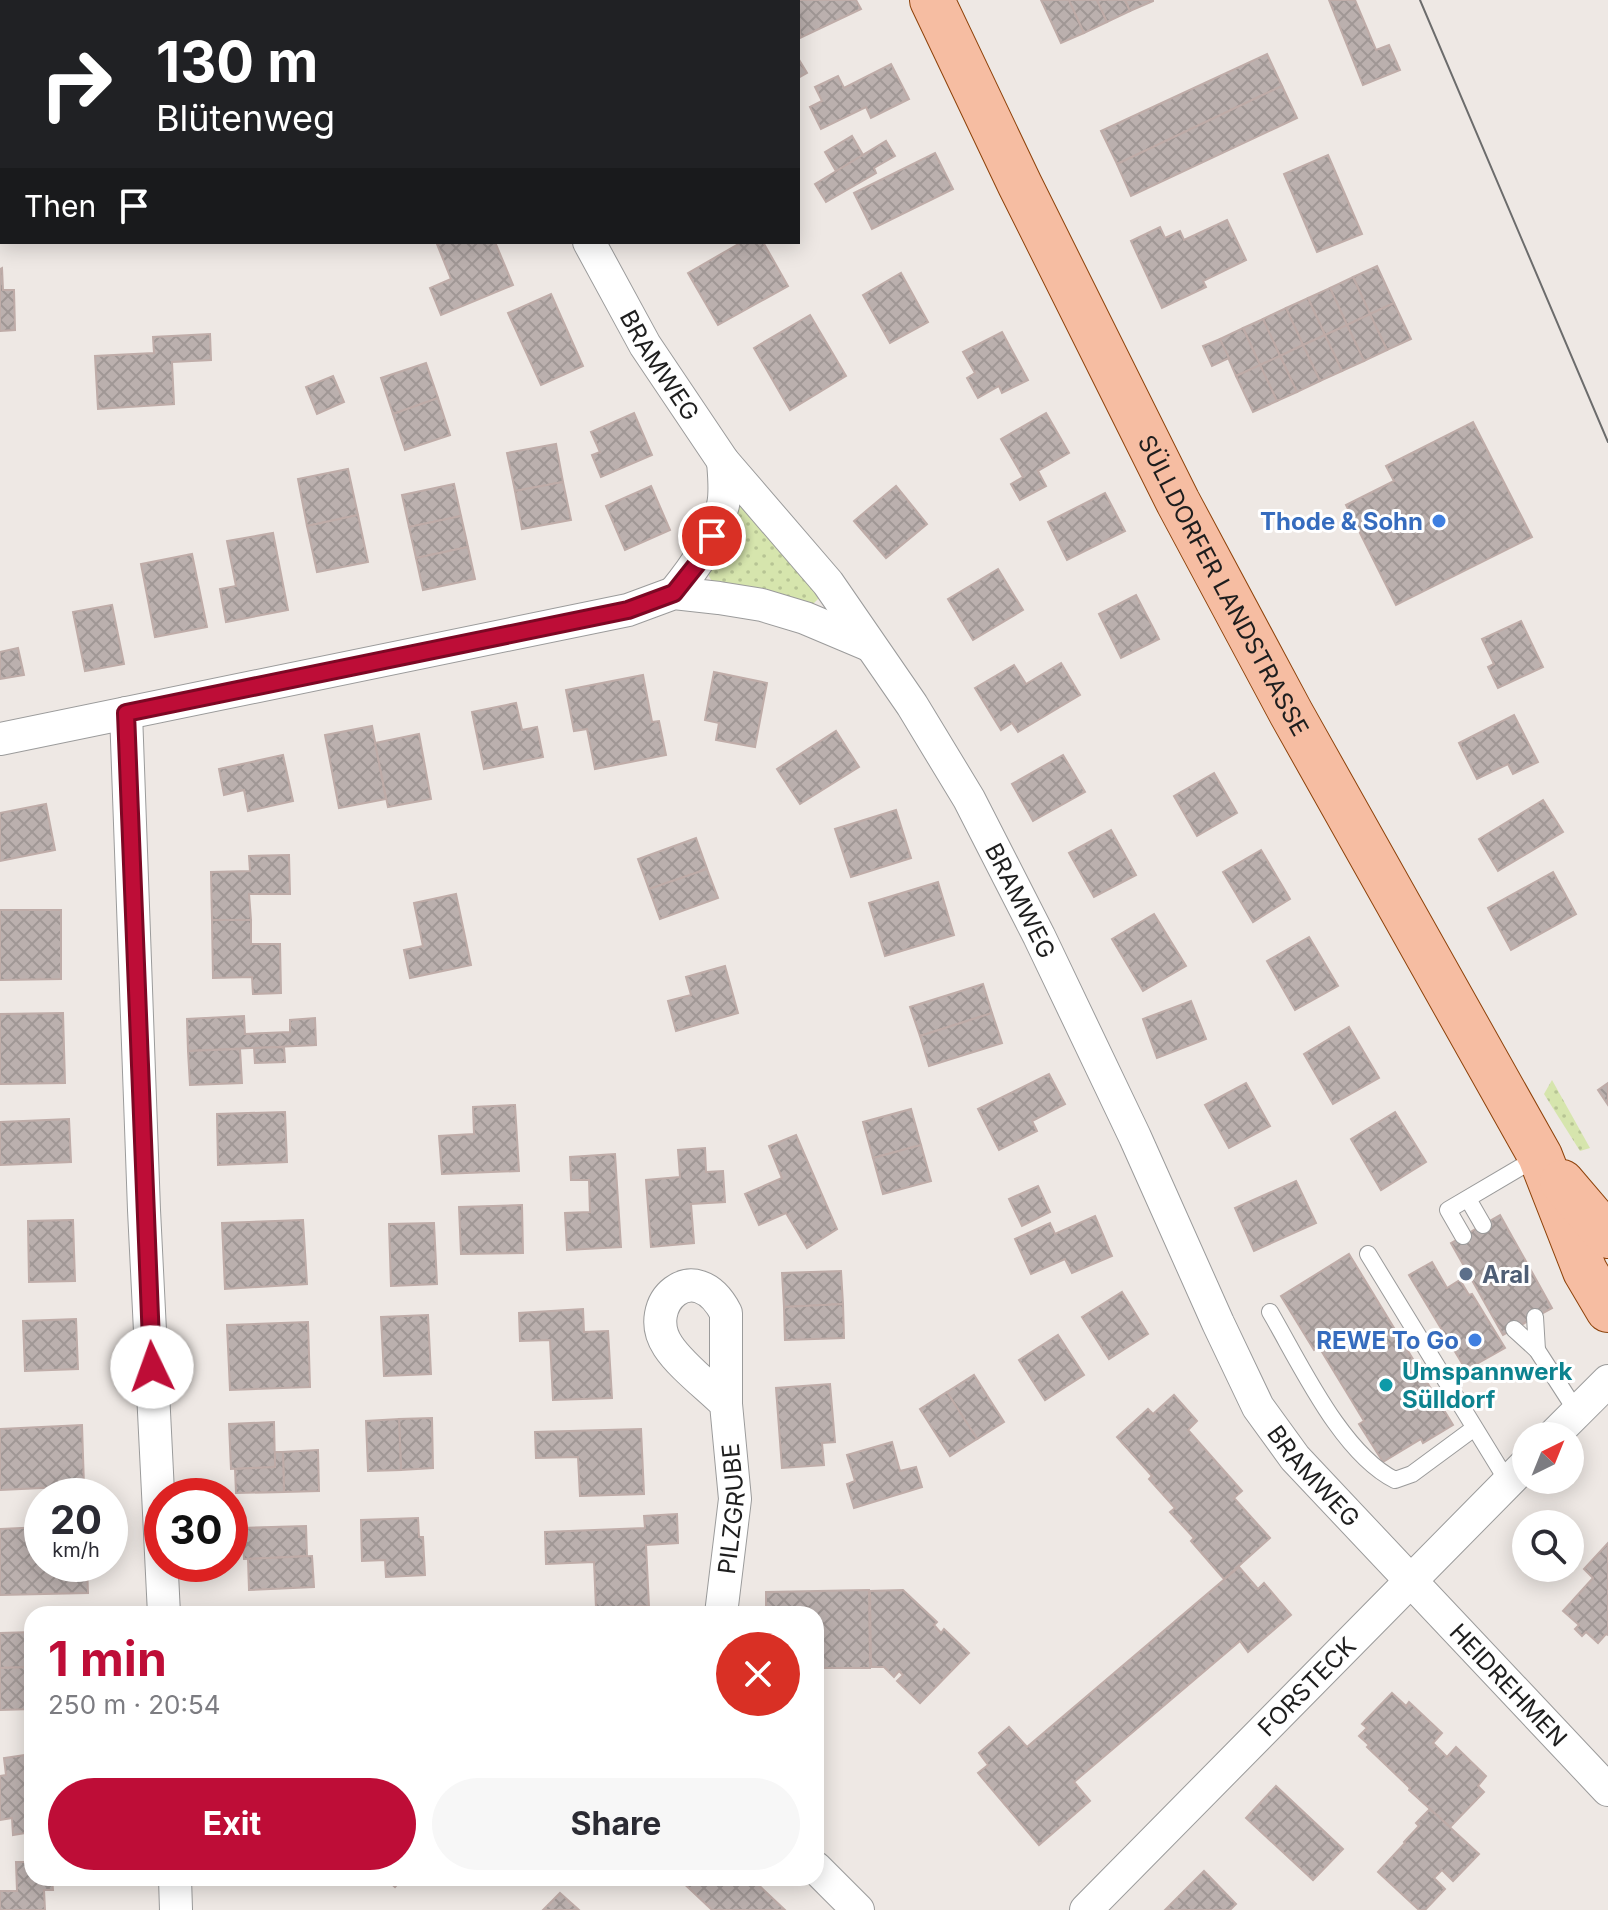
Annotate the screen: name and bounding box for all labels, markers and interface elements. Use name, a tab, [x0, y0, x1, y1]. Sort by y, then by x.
text: 130 m	[156, 28, 318, 96]
icon: right	[24, 32, 128, 136]
text: Blütenweg	[156, 96, 335, 140]
icon: arrive	[112, 184, 156, 228]
text: Then	[24, 188, 96, 224]
street label: BRAMWEG	[614, 305, 706, 426]
street label: SÜLLDORFER LANDSTRASSE	[1132, 430, 1315, 741]
pin	[678, 502, 746, 570]
place label: Thode & Sohn	[1260, 507, 1423, 536]
marker: Thode & Sohn	[1430, 512, 1448, 530]
icon: arrive	[690, 514, 734, 558]
street label: BRAMWEG	[979, 838, 1062, 963]
place label: Aral	[1482, 1260, 1530, 1289]
marker: Aral	[1457, 1265, 1475, 1283]
position arrow	[110, 1325, 194, 1409]
place label: REWE To Go	[1316, 1326, 1459, 1355]
marker: REWE To Go	[1466, 1331, 1484, 1349]
place label: Umspannwerk Sülldorf	[1402, 1357, 1573, 1414]
marker: Umspannwerk Sülldorf	[1377, 1376, 1395, 1394]
street label: BRAMWEG	[1261, 1419, 1366, 1532]
north arrow	[1512, 1422, 1584, 1494]
map controls	[1512, 1422, 1584, 1582]
street label: PILZGRUBE	[711, 1442, 750, 1576]
speed limit sign: 30	[144, 1478, 248, 1582]
text: 20	[50, 1495, 102, 1544]
button: search	[1512, 1510, 1584, 1582]
text: km/h	[52, 1538, 100, 1562]
street label: HEIDREHMEN	[1444, 1617, 1574, 1752]
text: 1 min	[48, 1629, 167, 1688]
street label: FORSTECK	[1252, 1631, 1361, 1742]
button: close	[716, 1632, 800, 1716]
text: 250 m · 20:54	[48, 1689, 221, 1720]
button: Exit	[48, 1778, 416, 1870]
button: Share	[432, 1778, 800, 1870]

